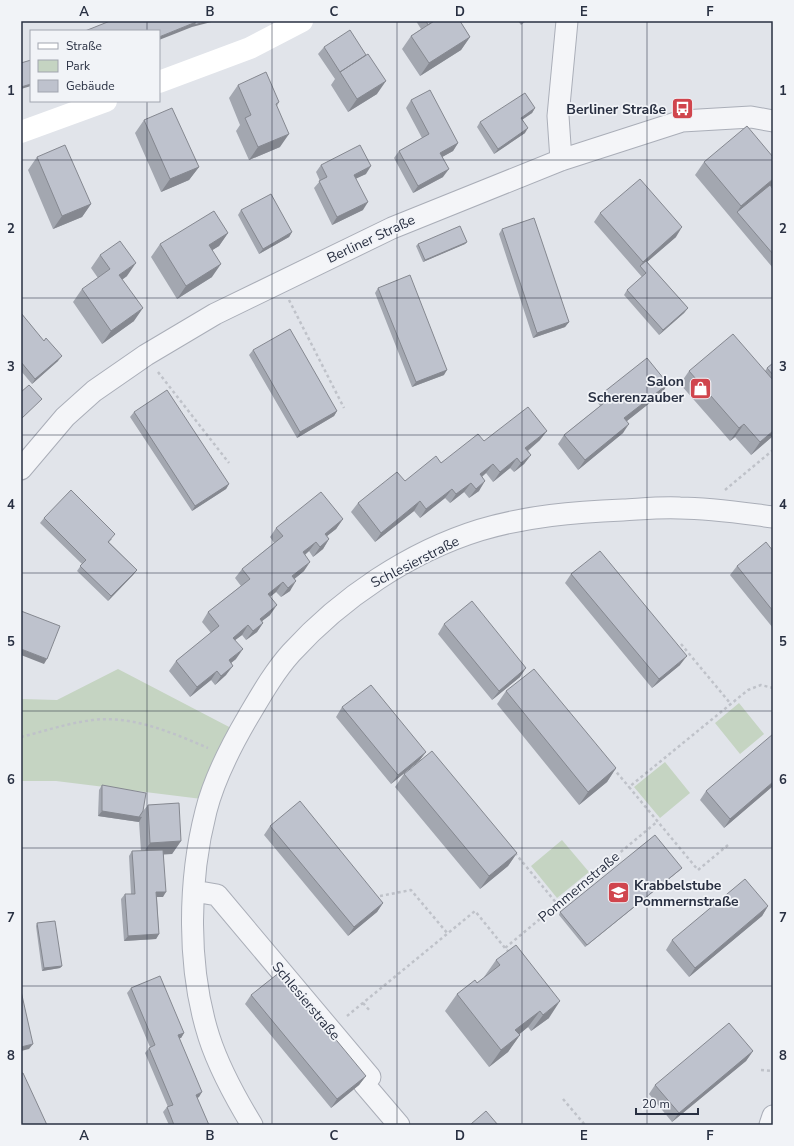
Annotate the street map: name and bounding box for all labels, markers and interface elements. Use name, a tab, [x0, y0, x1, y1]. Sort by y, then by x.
text: A	[79, 3, 89, 21]
text: B	[206, 3, 215, 21]
text: C	[330, 3, 339, 21]
text: D	[455, 3, 465, 21]
text: E	[580, 3, 588, 21]
text: F	[706, 3, 714, 21]
legend	[30, 30, 160, 102]
text: Straße	[66, 38, 102, 54]
text: Park	[66, 58, 91, 74]
text: Gebäude	[66, 78, 115, 94]
text: 1	[7, 82, 15, 100]
text: 1	[779, 82, 787, 100]
bus stop icon: Berliner Straße	[669, 96, 695, 122]
place label: Berliner Straße	[566, 100, 666, 119]
street label: Berliner Straße	[324, 210, 418, 268]
text: 2	[7, 220, 15, 238]
text: 2	[779, 220, 787, 238]
text: 3	[7, 358, 15, 376]
text: 3	[779, 358, 787, 376]
place label: Salon Scherenzauber	[588, 372, 685, 407]
shop icon: Salon Scherenzauber	[687, 376, 713, 402]
text: 4	[7, 496, 15, 514]
text: 4	[779, 496, 787, 514]
street label: Schlesierstraße	[368, 532, 462, 592]
text: 5	[7, 633, 15, 651]
text: 5	[779, 633, 787, 651]
text: 6	[7, 771, 15, 789]
text: 6	[779, 771, 787, 789]
street label: Pommernstraße	[534, 847, 624, 927]
place label: Krabbelstube Pommernstraße	[634, 876, 739, 911]
school or university icon: Krabbelstube Pommernstraße	[606, 880, 632, 906]
text: 7	[7, 909, 15, 927]
text: 7	[779, 909, 787, 927]
street label: Schlesierstraße	[268, 958, 344, 1044]
text: 8	[7, 1047, 15, 1065]
text: 8	[779, 1047, 787, 1065]
scale bar	[636, 1090, 698, 1116]
text: 20 m	[642, 1096, 670, 1112]
text: A	[79, 1127, 89, 1145]
text: B	[206, 1127, 215, 1145]
text: C	[330, 1127, 339, 1145]
text: D	[455, 1127, 465, 1145]
text: E	[580, 1127, 588, 1145]
text: F	[706, 1127, 714, 1145]

